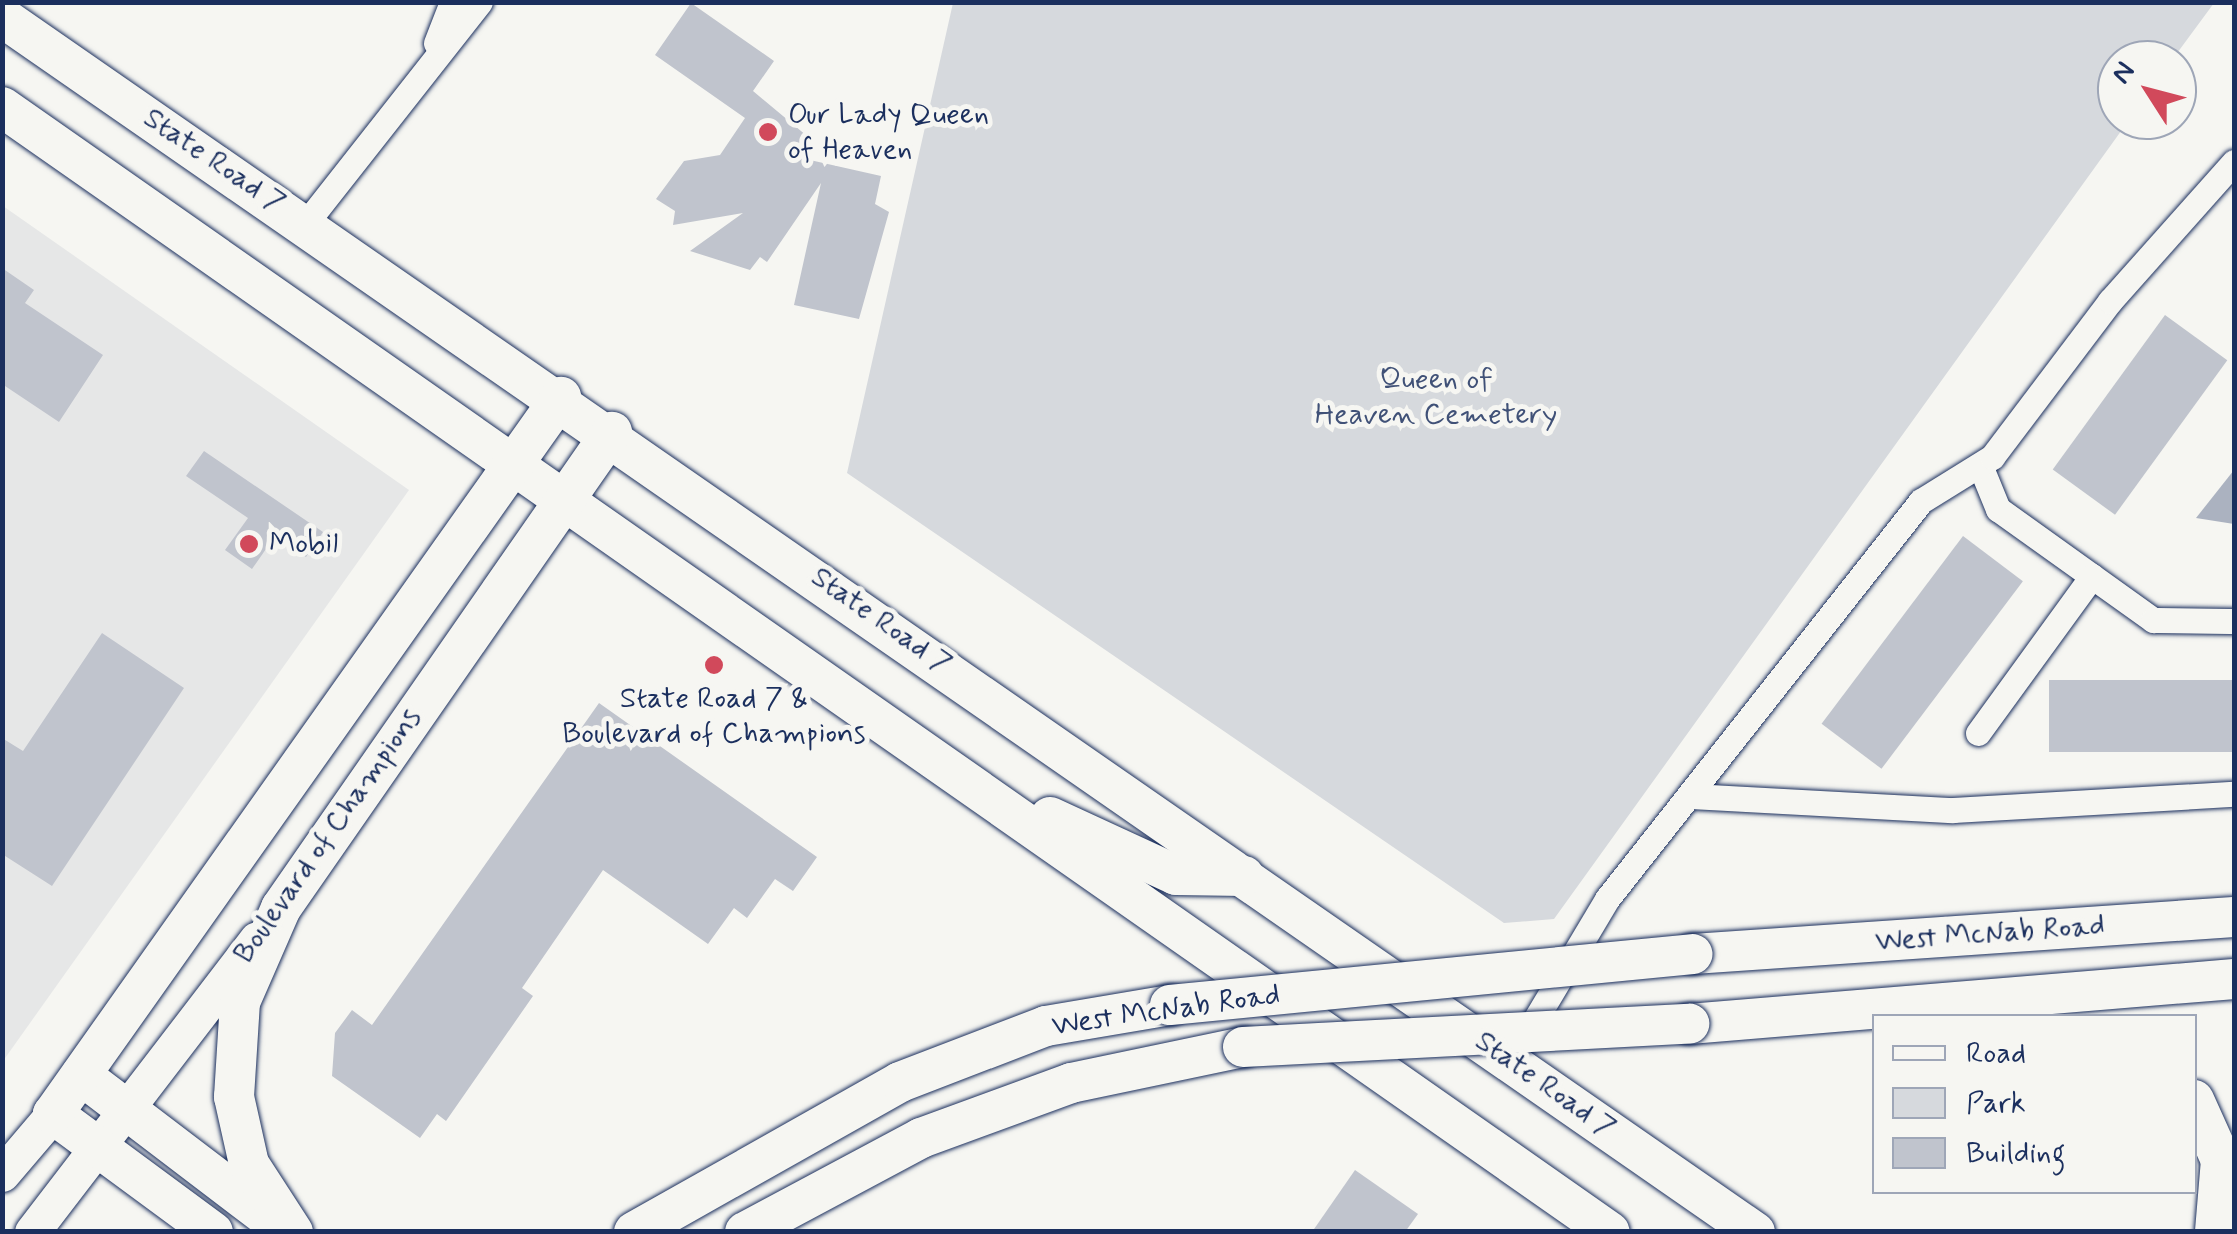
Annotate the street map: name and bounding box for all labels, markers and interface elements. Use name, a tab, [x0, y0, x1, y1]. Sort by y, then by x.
north arrow	[2097, 40, 2197, 140]
text: N	[2103, 55, 2144, 92]
place label: Our Lady Queen of Heaven	[788, 97, 988, 168]
street label: State Road 7	[136, 100, 292, 222]
marker: Our Lady Queen of Heaven	[757, 121, 779, 143]
park label: Queen of Heaven Cemetery	[1315, 362, 1557, 432]
place label: Mobil	[269, 526, 338, 562]
marker: Mobil	[238, 533, 260, 555]
street label: State Road 7	[804, 559, 958, 683]
marker: State Road 7 & Boulevard of Champions	[703, 654, 725, 676]
place label: State Road 7 & Boulevard of Champions	[561, 681, 867, 752]
street label: Boulevard of Champions	[226, 701, 430, 971]
street label: West McNab Road	[1875, 908, 2105, 960]
street label: West McNab Road	[1051, 977, 1281, 1045]
legend	[1872, 1014, 2197, 1194]
street label: State Road 7	[1468, 1023, 1622, 1147]
text: Road	[1966, 1034, 2026, 1073]
text: Park	[1966, 1084, 2026, 1123]
text: Building	[1966, 1134, 2065, 1173]

